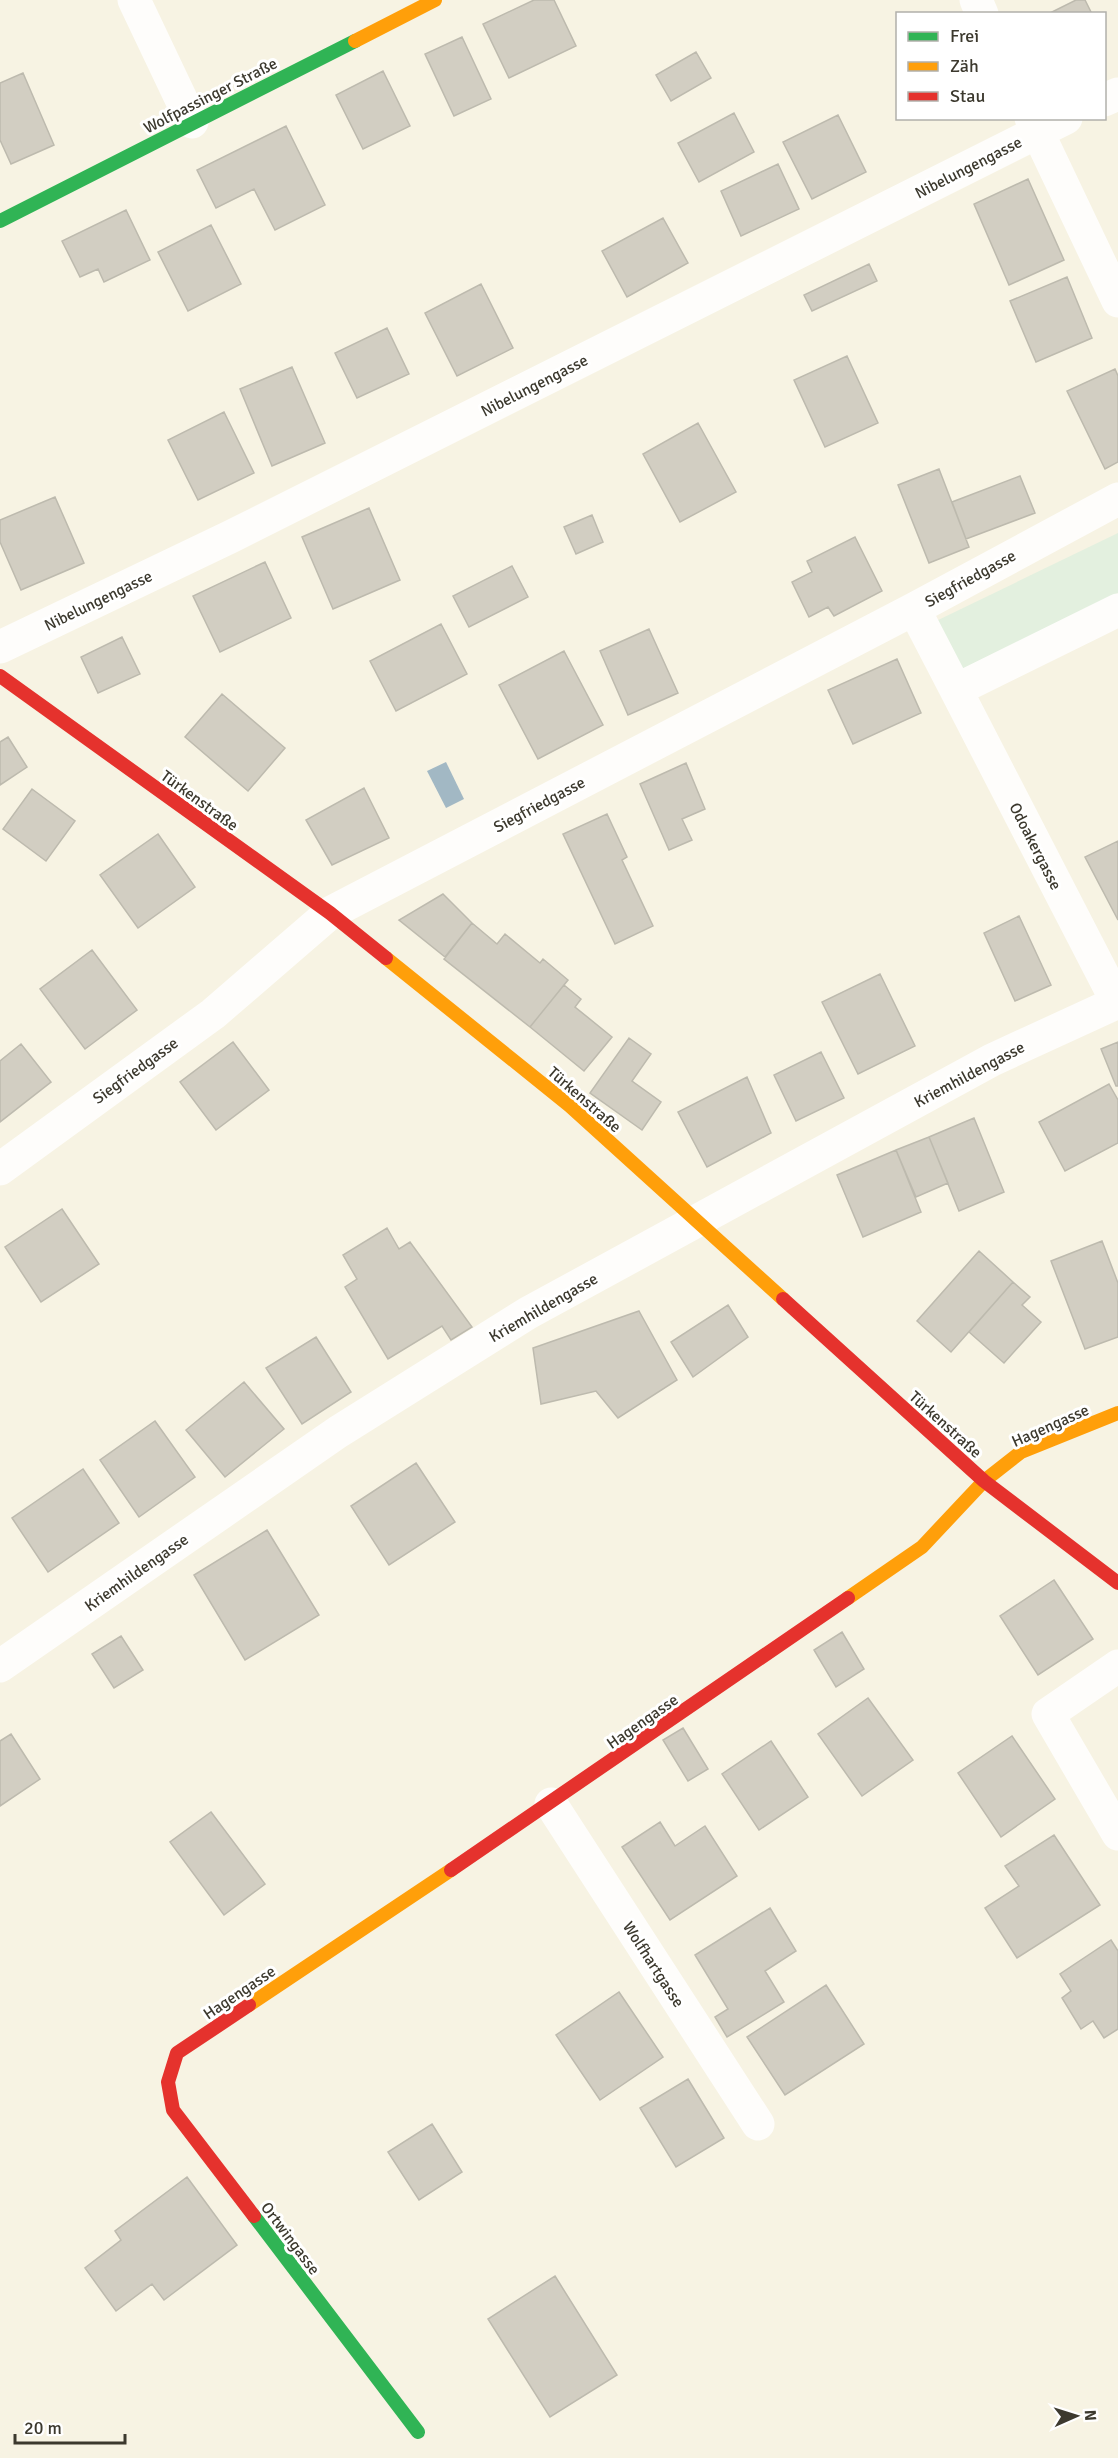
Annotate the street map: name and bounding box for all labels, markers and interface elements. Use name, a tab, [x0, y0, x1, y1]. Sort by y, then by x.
legend	[896, 12, 1106, 120]
text: Frei	[950, 25, 979, 47]
street label: Wolfpassinger Straße	[140, 54, 281, 138]
text: Zäh	[950, 55, 979, 77]
text: Stau	[950, 85, 985, 107]
street label: Nibelungengasse	[912, 132, 1025, 203]
street label: Nibelungengasse	[478, 350, 591, 421]
street label: Siegfriedgasse	[922, 546, 1019, 612]
street label: Nibelungengasse	[41, 566, 156, 636]
street label: Türkenstraße	[157, 766, 242, 836]
street label: Siegfriedgasse	[490, 772, 589, 837]
street label: Odoakergasse	[1005, 799, 1066, 894]
street label: Siegfriedgasse	[89, 1033, 182, 1109]
street label: Kriemhildengasse	[911, 1037, 1028, 1112]
street label: Türkenstraße	[544, 1062, 625, 1137]
street label: Kriemhildengasse	[486, 1269, 601, 1347]
street label: Türkenstraße	[905, 1387, 986, 1463]
street label: Hagengasse	[1009, 1400, 1092, 1452]
street label: Kriemhildengasse	[81, 1530, 192, 1616]
street label: Hagengasse	[603, 1690, 682, 1754]
street label: Wolfhartgasse	[618, 1918, 688, 2011]
street label: Hagengasse	[200, 1961, 279, 2024]
street label: Ortwingasse	[256, 2198, 324, 2279]
north arrow	[1046, 2386, 1106, 2446]
scale bar	[15, 2407, 124, 2445]
text: N	[1080, 2409, 1100, 2421]
text: 20 m	[24, 2417, 62, 2439]

